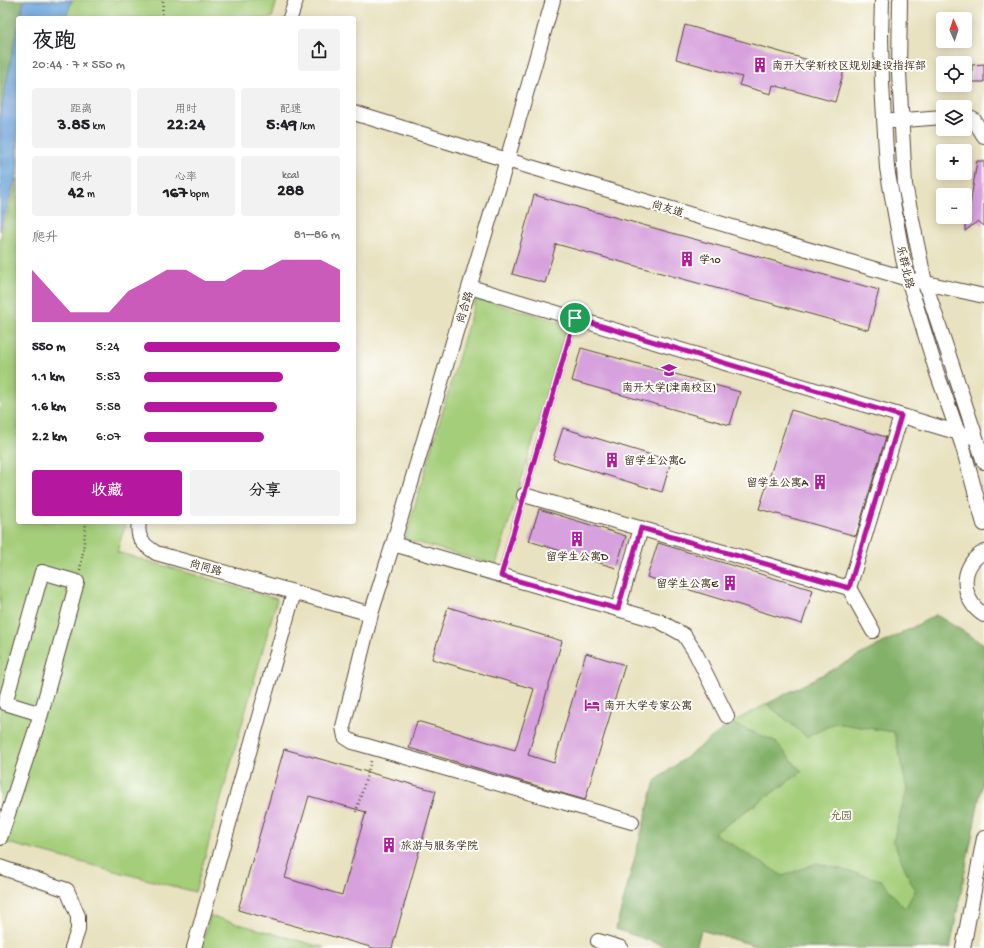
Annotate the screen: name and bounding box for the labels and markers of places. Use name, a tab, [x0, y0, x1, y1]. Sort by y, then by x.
building icon: 南开大学新校区规划建设指挥部	[751, 56, 769, 74]
place label: 南开大学新校区规划建设指挥部	[772, 59, 926, 73]
building icon: 学10	[678, 250, 696, 268]
place label: 学10	[699, 253, 721, 267]
pin	[558, 301, 592, 335]
school or university icon: 南开大学(津南校区)	[660, 361, 678, 379]
place label: 南开大学(津南校区)	[622, 381, 716, 395]
building icon: 留学生公寓C	[603, 451, 621, 469]
place label: 留学生公寓C	[624, 454, 686, 468]
building icon: 留学生公寓A	[811, 473, 829, 491]
place label: 留学生公寓A	[747, 476, 808, 490]
building icon: 留学生公寓D	[568, 530, 586, 548]
place label: 留学生公寓D	[546, 550, 609, 564]
building icon: 留学生公寓E	[721, 574, 739, 592]
place label: 留学生公寓E	[656, 577, 719, 591]
hotel icon: 南开大学专家公寓	[583, 696, 601, 714]
place label: 南开大学专家公寓	[604, 699, 692, 713]
building icon: 旅游与服务学院	[380, 836, 398, 854]
place label: 旅游与服务学院	[401, 839, 478, 853]

